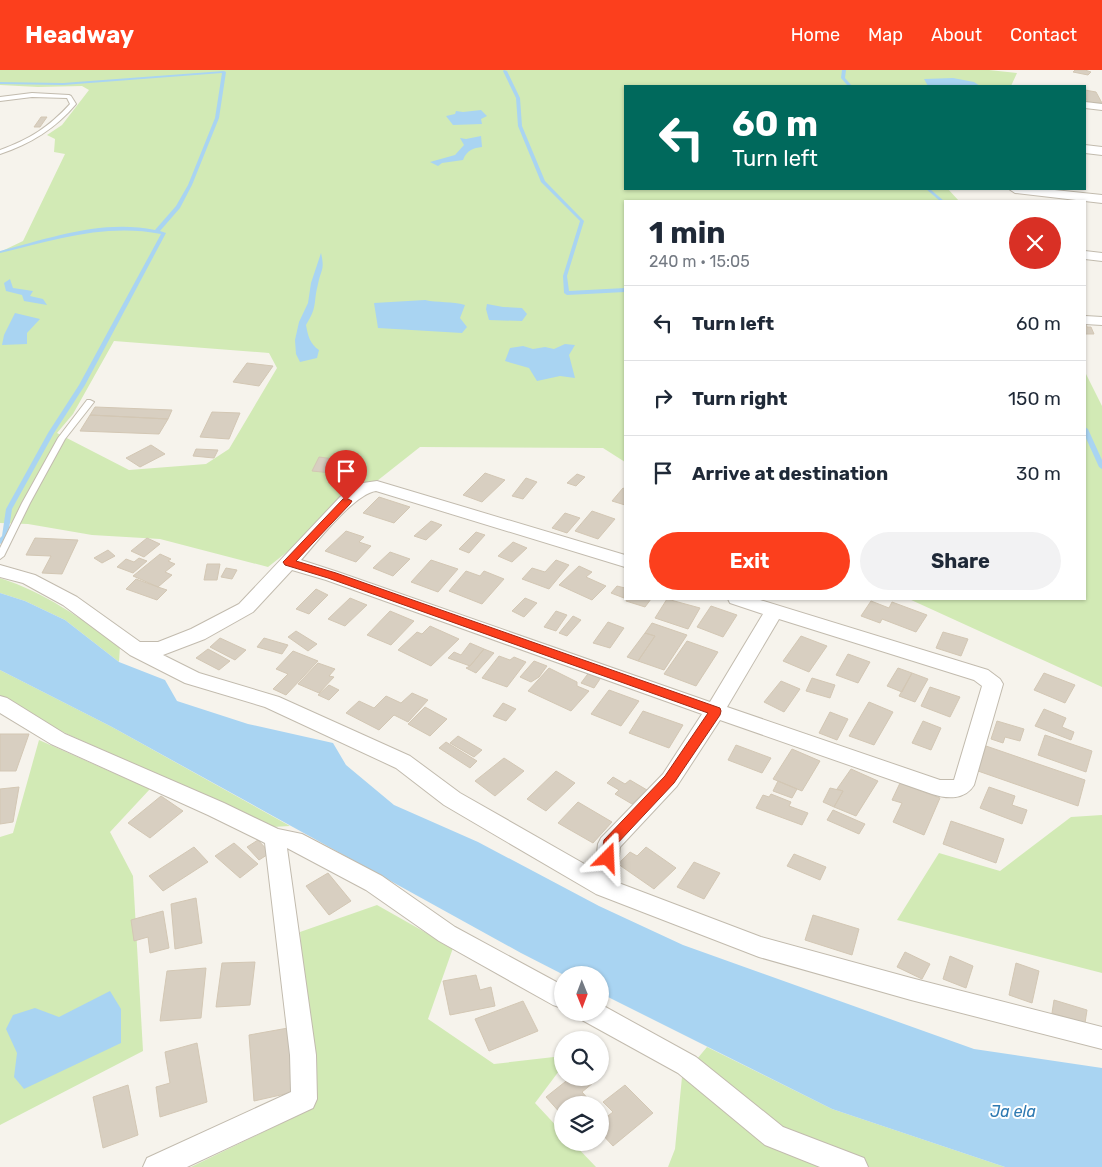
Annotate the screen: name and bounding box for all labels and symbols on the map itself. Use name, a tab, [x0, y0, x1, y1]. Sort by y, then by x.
pin	[325, 450, 367, 501]
position arrow	[581, 831, 633, 883]
north arrow	[554, 966, 609, 1021]
water label: Ja ela	[990, 1102, 1036, 1121]

